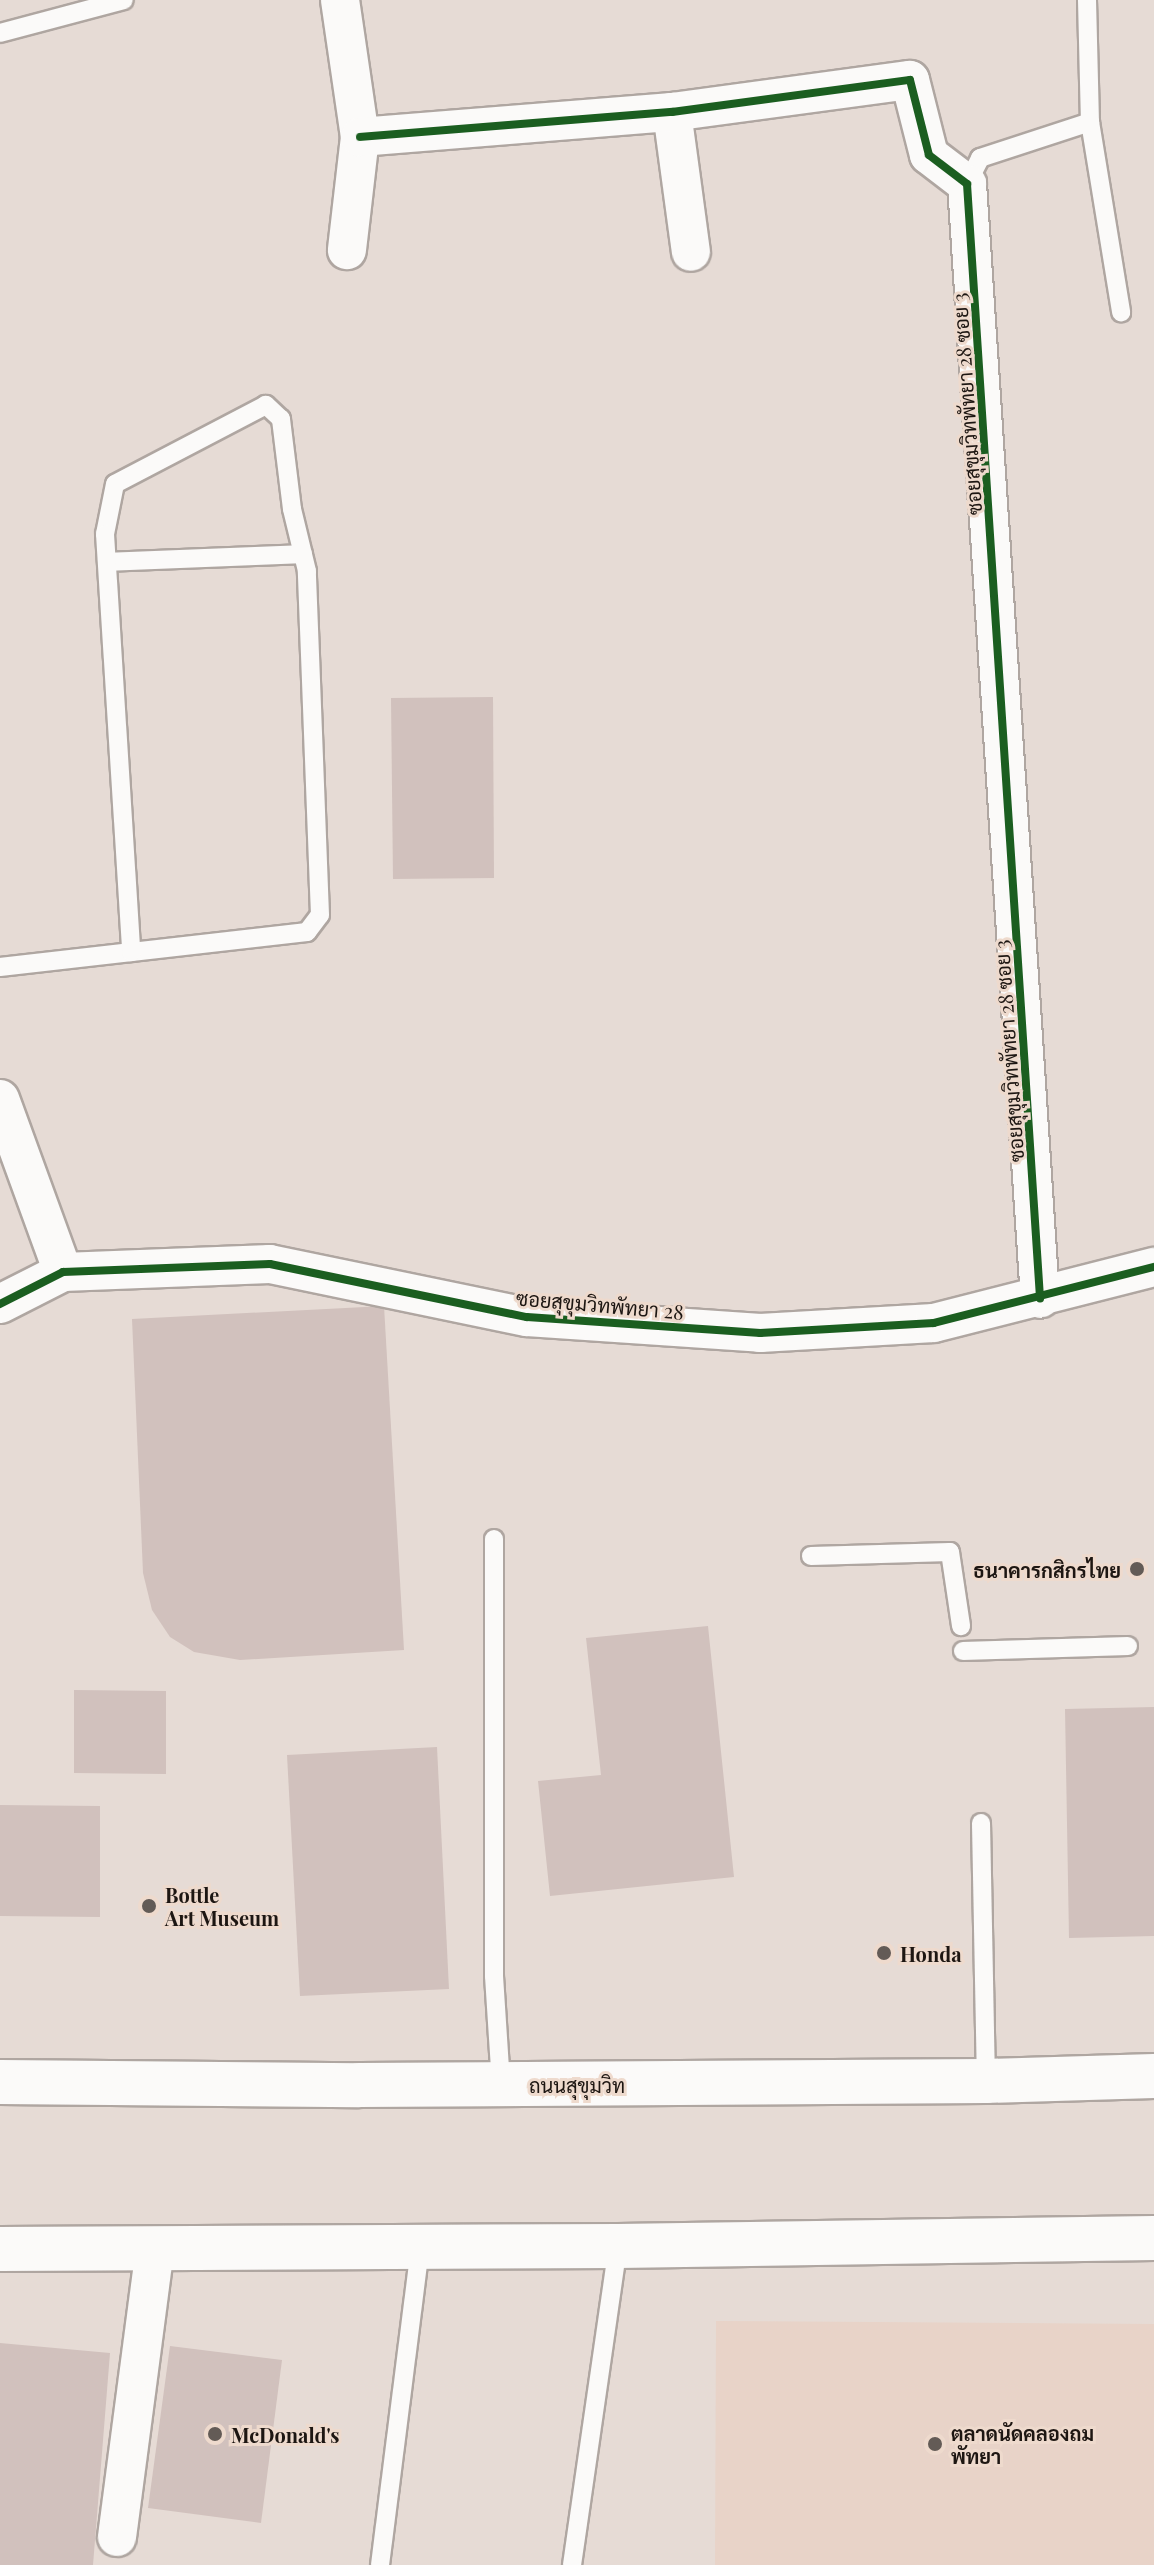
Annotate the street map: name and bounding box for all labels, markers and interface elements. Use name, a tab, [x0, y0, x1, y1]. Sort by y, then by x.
street label: ซอยสุขุมวิทพัทยา 28 ซอย 3	[946, 292, 986, 516]
street label: ซอยสุขุมวิทพัทยา 28 ซอย 3	[988, 939, 1028, 1163]
street label: ซอยสุขุมวิทพัทยา 28	[515, 1285, 685, 1323]
place label: ธนาคารกสิกรไทย	[973, 1557, 1121, 1581]
marker: ธนาคารกสิกรไทย	[1128, 1560, 1146, 1578]
place label: Bottle Art Museum	[165, 1882, 279, 1929]
marker: Bottle Art Museum	[140, 1897, 158, 1915]
place label: Honda	[900, 1941, 962, 1965]
marker: Honda	[875, 1944, 893, 1962]
street label: ถนนสุขุมวิท	[529, 2072, 625, 2096]
place label: ตลาดนัดคลองถม พัทยา	[951, 2420, 1094, 2467]
place label: McDonald's	[231, 2422, 340, 2446]
marker: McDonald's	[206, 2425, 224, 2443]
marker: ตลาดนัดคลองถม พัทยา	[926, 2435, 944, 2453]

